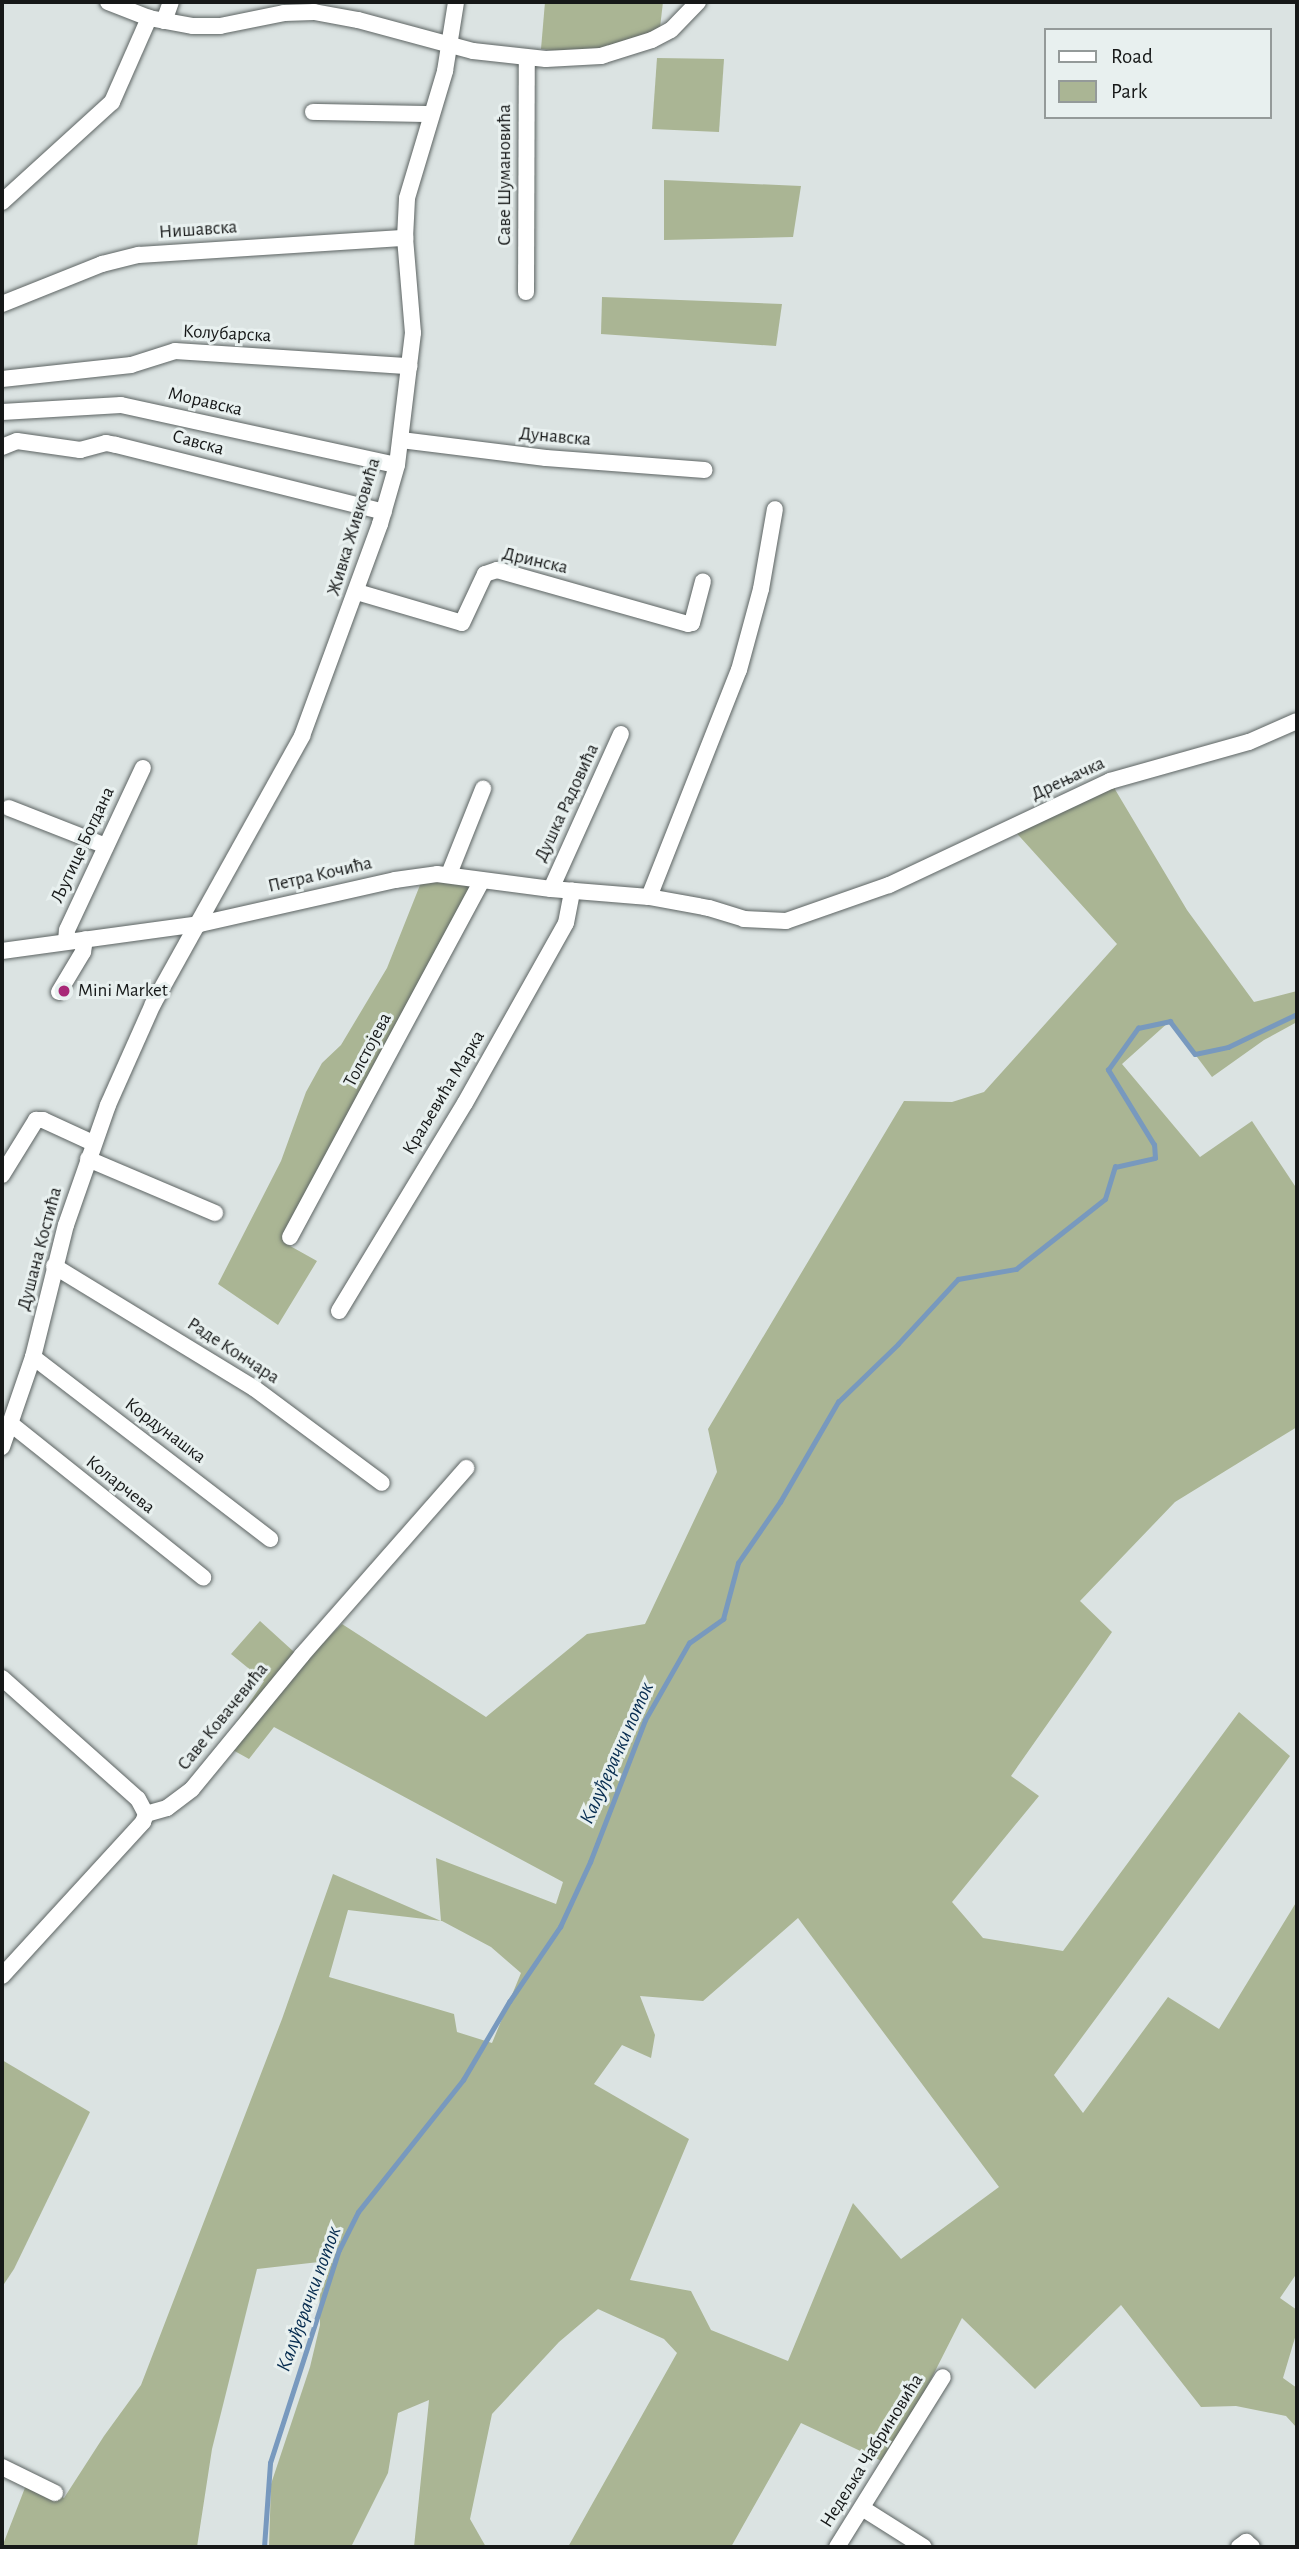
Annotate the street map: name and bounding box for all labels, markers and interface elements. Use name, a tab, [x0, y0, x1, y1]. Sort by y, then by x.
legend	[1044, 28, 1271, 119]
text: Road	[1111, 46, 1153, 67]
text: Park	[1111, 81, 1147, 102]
street label: Саве Шумановића	[494, 104, 516, 246]
street label: Нишавска	[158, 216, 238, 244]
street label: Колубарска	[182, 320, 272, 348]
street label: Моравска	[165, 382, 245, 422]
street label: Дунавска	[518, 423, 592, 451]
street label: Савска	[170, 425, 226, 461]
street label: Живка Живковића	[322, 455, 386, 599]
street label: Дринска	[500, 542, 570, 580]
street label: Душка Радовића	[530, 740, 604, 866]
street label: Дрењачка	[1028, 752, 1108, 806]
street label: Љутице Богдана	[46, 783, 120, 907]
street label: Петра Кочића	[266, 852, 374, 898]
place label: Mini Market	[78, 980, 168, 1002]
marker: Mini Market	[56, 983, 72, 999]
street label: Толстојева	[339, 1009, 397, 1091]
street label: Краљевића Марка	[398, 1027, 490, 1159]
street label: Душана Костића	[13, 1185, 67, 1313]
street label: Раде Кончара	[183, 1313, 283, 1389]
street label: Кордунашка	[120, 1393, 210, 1469]
street label: Коларчева	[81, 1451, 159, 1519]
street label: Саве Ковачевића	[173, 1659, 273, 1775]
water label: Калуђерачки поток	[574, 1678, 660, 1828]
water label: Калуђерачки поток	[271, 2223, 347, 2375]
street label: Недељка Чабриновића	[815, 2370, 929, 2532]

